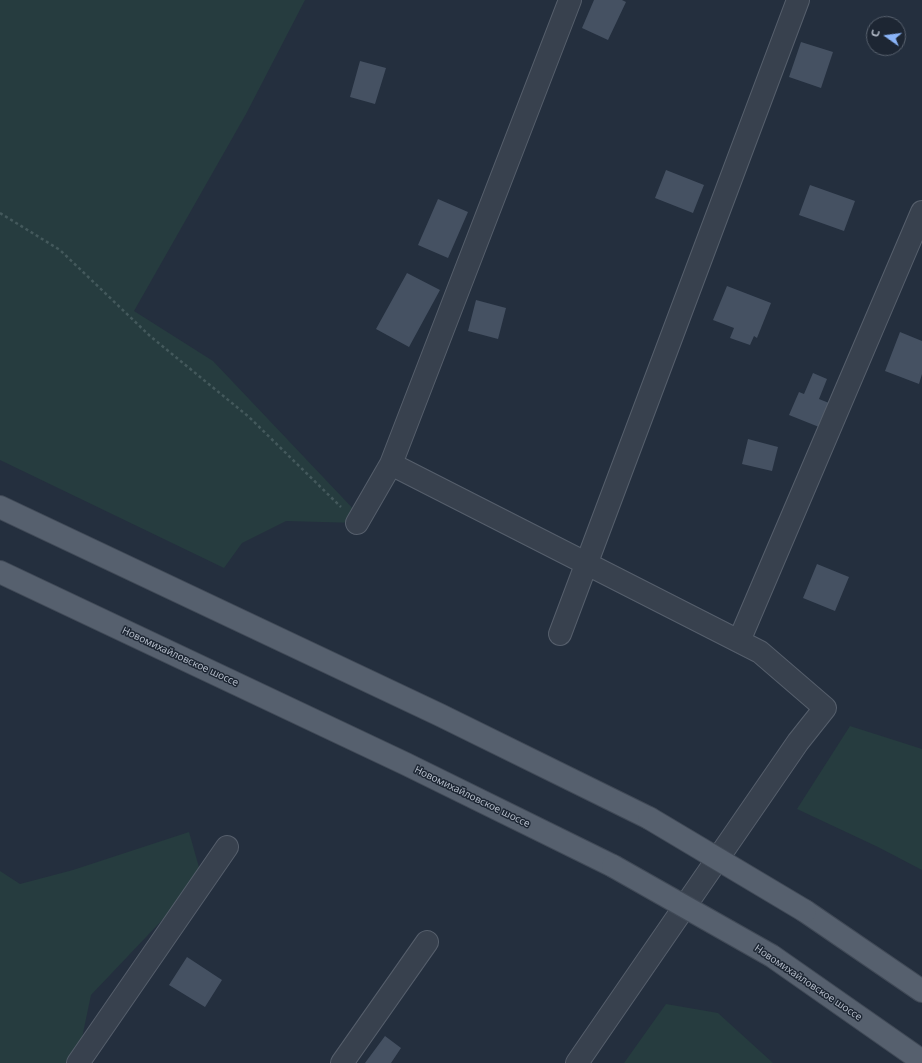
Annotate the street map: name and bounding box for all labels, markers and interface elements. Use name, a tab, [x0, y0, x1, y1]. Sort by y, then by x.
north arrow	[866, 16, 906, 56]
text: С	[867, 28, 883, 38]
street label: Новомихайловское шоссе	[120, 625, 240, 689]
street label: Новомихайловское шоссе	[412, 764, 532, 830]
street label: Новомихайловское шоссе	[752, 942, 864, 1024]

